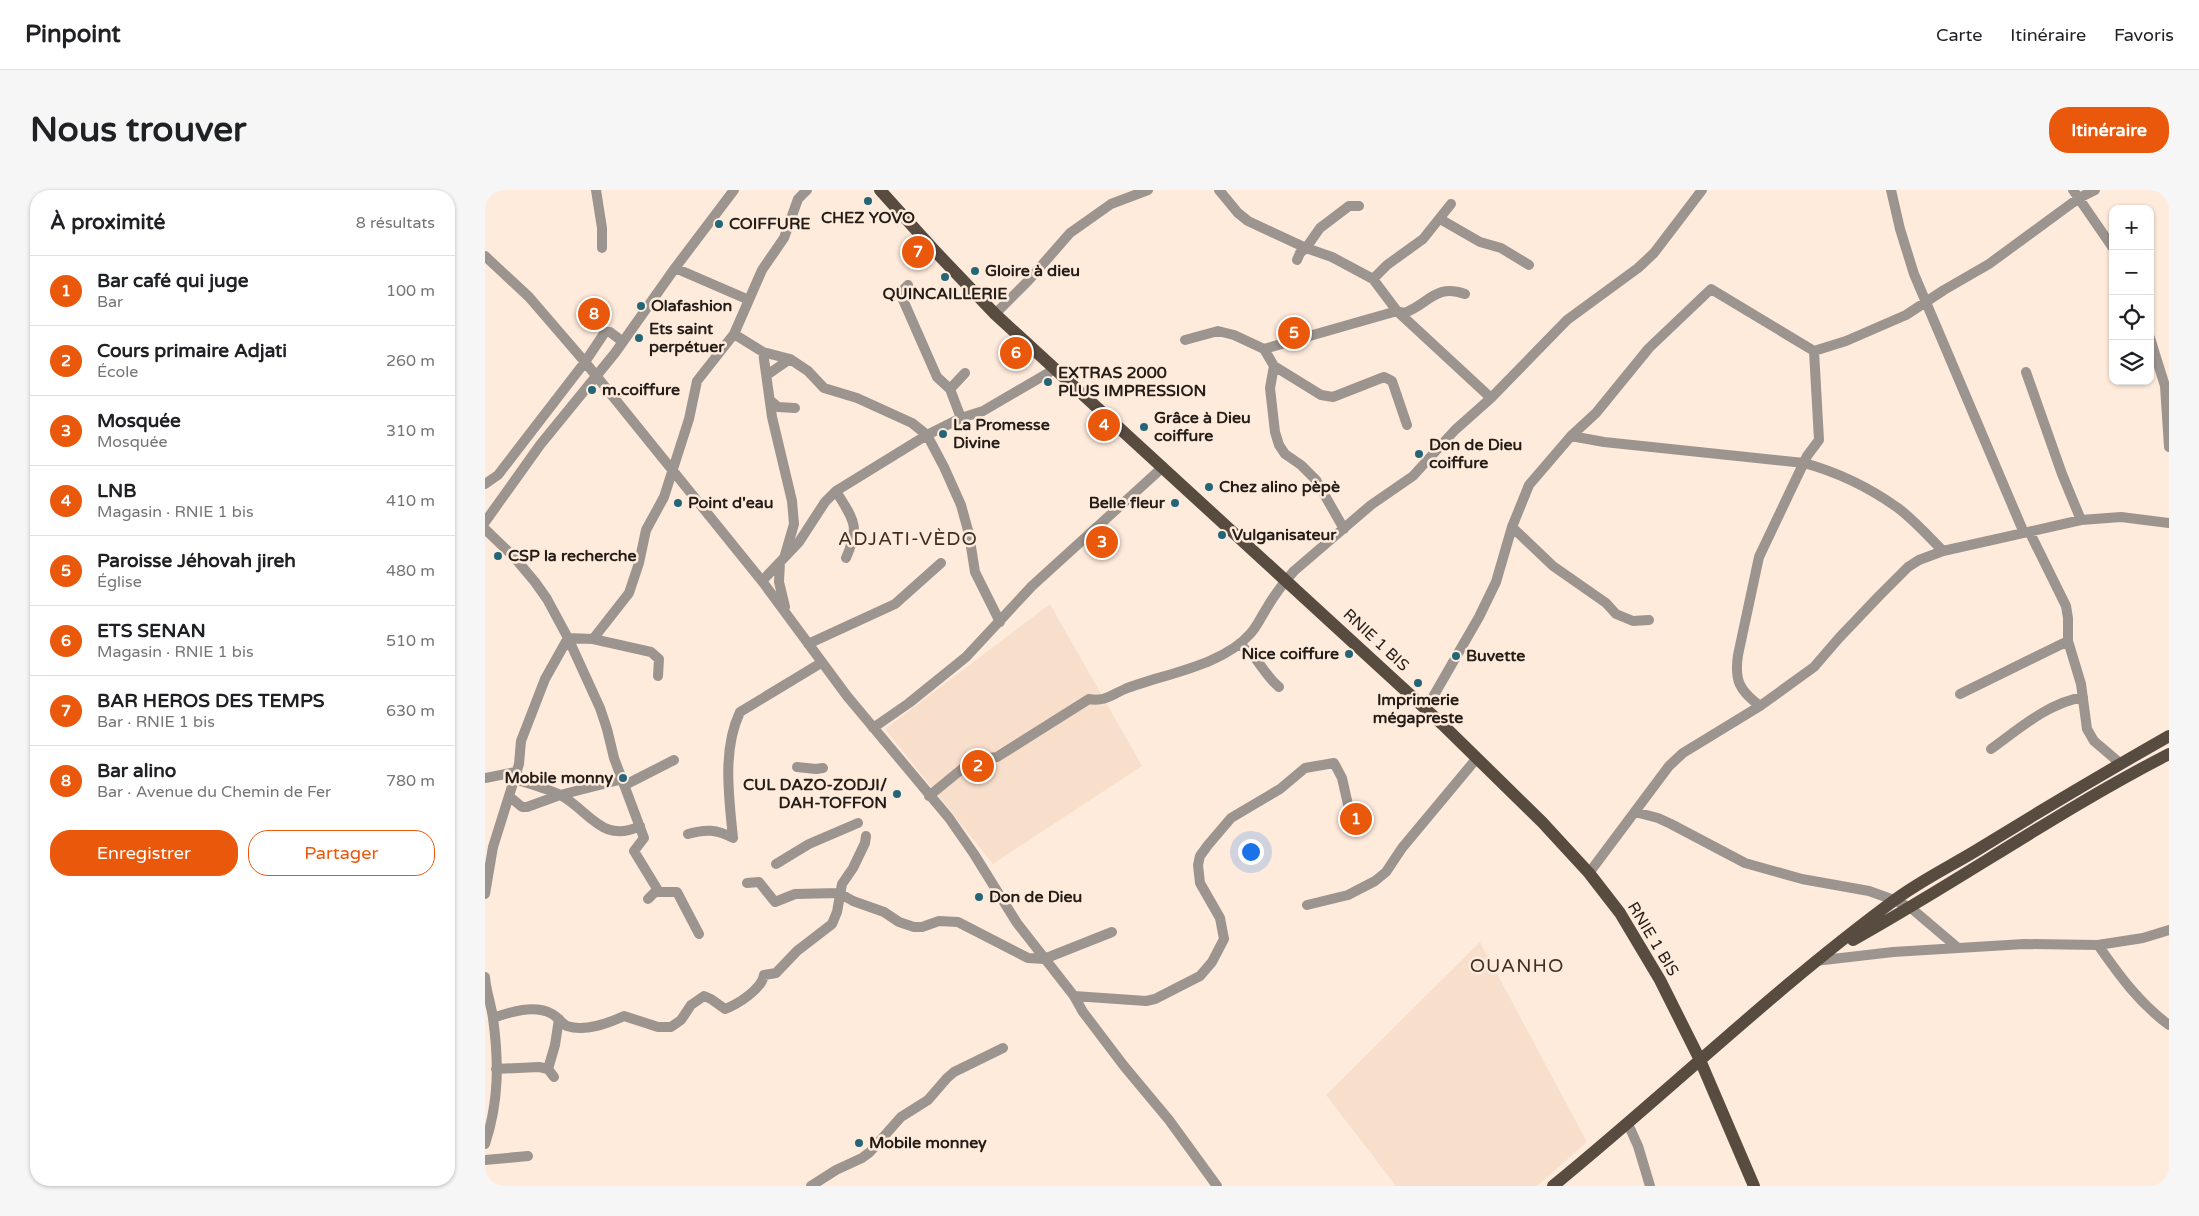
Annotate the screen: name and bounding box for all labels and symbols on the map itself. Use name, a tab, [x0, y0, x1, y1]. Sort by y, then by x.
marker: CHEZ YOVO	[862, 195, 874, 207]
place label: CHEZ YOVO	[821, 208, 915, 228]
place label: COIFFURE	[729, 214, 811, 234]
marker: COIFFURE	[713, 218, 725, 230]
pin: 7	[902, 233, 934, 271]
place label: Gloire à dieu	[985, 261, 1080, 281]
marker: Gloire à dieu	[969, 265, 981, 277]
marker: QUINCAILLERIE	[939, 271, 951, 283]
place label: QUINCAILLERIE	[883, 284, 1007, 304]
pin: 8	[578, 295, 610, 333]
place label: Olafashion	[651, 296, 732, 316]
marker: Olafashion	[635, 300, 647, 312]
pin: 5	[1278, 314, 1310, 352]
place label: Ets saint perpétuer	[649, 319, 725, 357]
marker: Ets saint perpétuer	[633, 332, 645, 344]
pin: 6	[1000, 334, 1032, 372]
place label: EXTRAS 2000 PLUS IMPRESSION	[1058, 363, 1206, 401]
marker: EXTRAS 2000 PLUS IMPRESSION	[1042, 376, 1054, 388]
place label: m.coiffure	[602, 380, 680, 400]
marker: m.coiffure	[586, 384, 598, 396]
pin: 4	[1088, 406, 1120, 444]
place label: Grâce à Dieu coiffure	[1154, 408, 1251, 446]
place label: La Promesse Divine	[953, 415, 1050, 453]
marker: Grâce à Dieu coiffure	[1138, 421, 1150, 433]
marker: La Promesse Divine	[937, 428, 949, 440]
place label: Don de Dieu coiffure	[1429, 435, 1522, 473]
marker: Don de Dieu coiffure	[1413, 448, 1425, 460]
place label: Chez alino pèpè	[1219, 477, 1340, 497]
marker: Chez alino pèpè	[1203, 481, 1215, 493]
place label: Point d'eau	[688, 493, 773, 513]
place label: Belle fleur	[1089, 493, 1166, 513]
marker: Point d'eau	[672, 497, 684, 509]
marker: Belle fleur	[1169, 497, 1181, 509]
pin: 3	[1086, 523, 1118, 561]
place label: Vulganisateur	[1232, 525, 1337, 545]
district label: ADJATI-VÈDO	[838, 528, 978, 550]
marker: Vulganisateur	[1216, 529, 1228, 541]
place label: CSP la recherche	[508, 546, 637, 566]
marker: CSP la recherche	[492, 550, 504, 562]
street label: RNIE 1 BIS	[1339, 604, 1413, 676]
place label: Nice coiffure	[1241, 644, 1339, 664]
place label: Buvette	[1466, 646, 1525, 666]
marker: Nice coiffure	[1343, 648, 1355, 660]
marker: Buvette	[1450, 650, 1462, 662]
marker: Imprimerie mégapreste	[1412, 677, 1424, 689]
place label: Imprimerie mégapreste	[1373, 690, 1463, 728]
pin: 2	[962, 747, 994, 785]
place label: Mobile monny	[504, 768, 613, 788]
marker: Mobile monny	[617, 772, 629, 784]
place label: CUL DAZO-ZODJI/ DAH-TOFFON	[743, 775, 887, 813]
marker: CUL DAZO-ZODJI/ DAH-TOFFON	[891, 788, 903, 800]
pin: 1	[1340, 800, 1372, 838]
your location	[1238, 839, 1264, 865]
place label: Don de Dieu	[989, 887, 1082, 907]
marker: Don de Dieu	[973, 891, 985, 903]
street label: RNIE 1 BIS	[1623, 898, 1683, 980]
district label: OUANHO	[1470, 955, 1564, 977]
place label: Mobile monney	[869, 1133, 987, 1153]
marker: Mobile monney	[853, 1137, 865, 1149]

